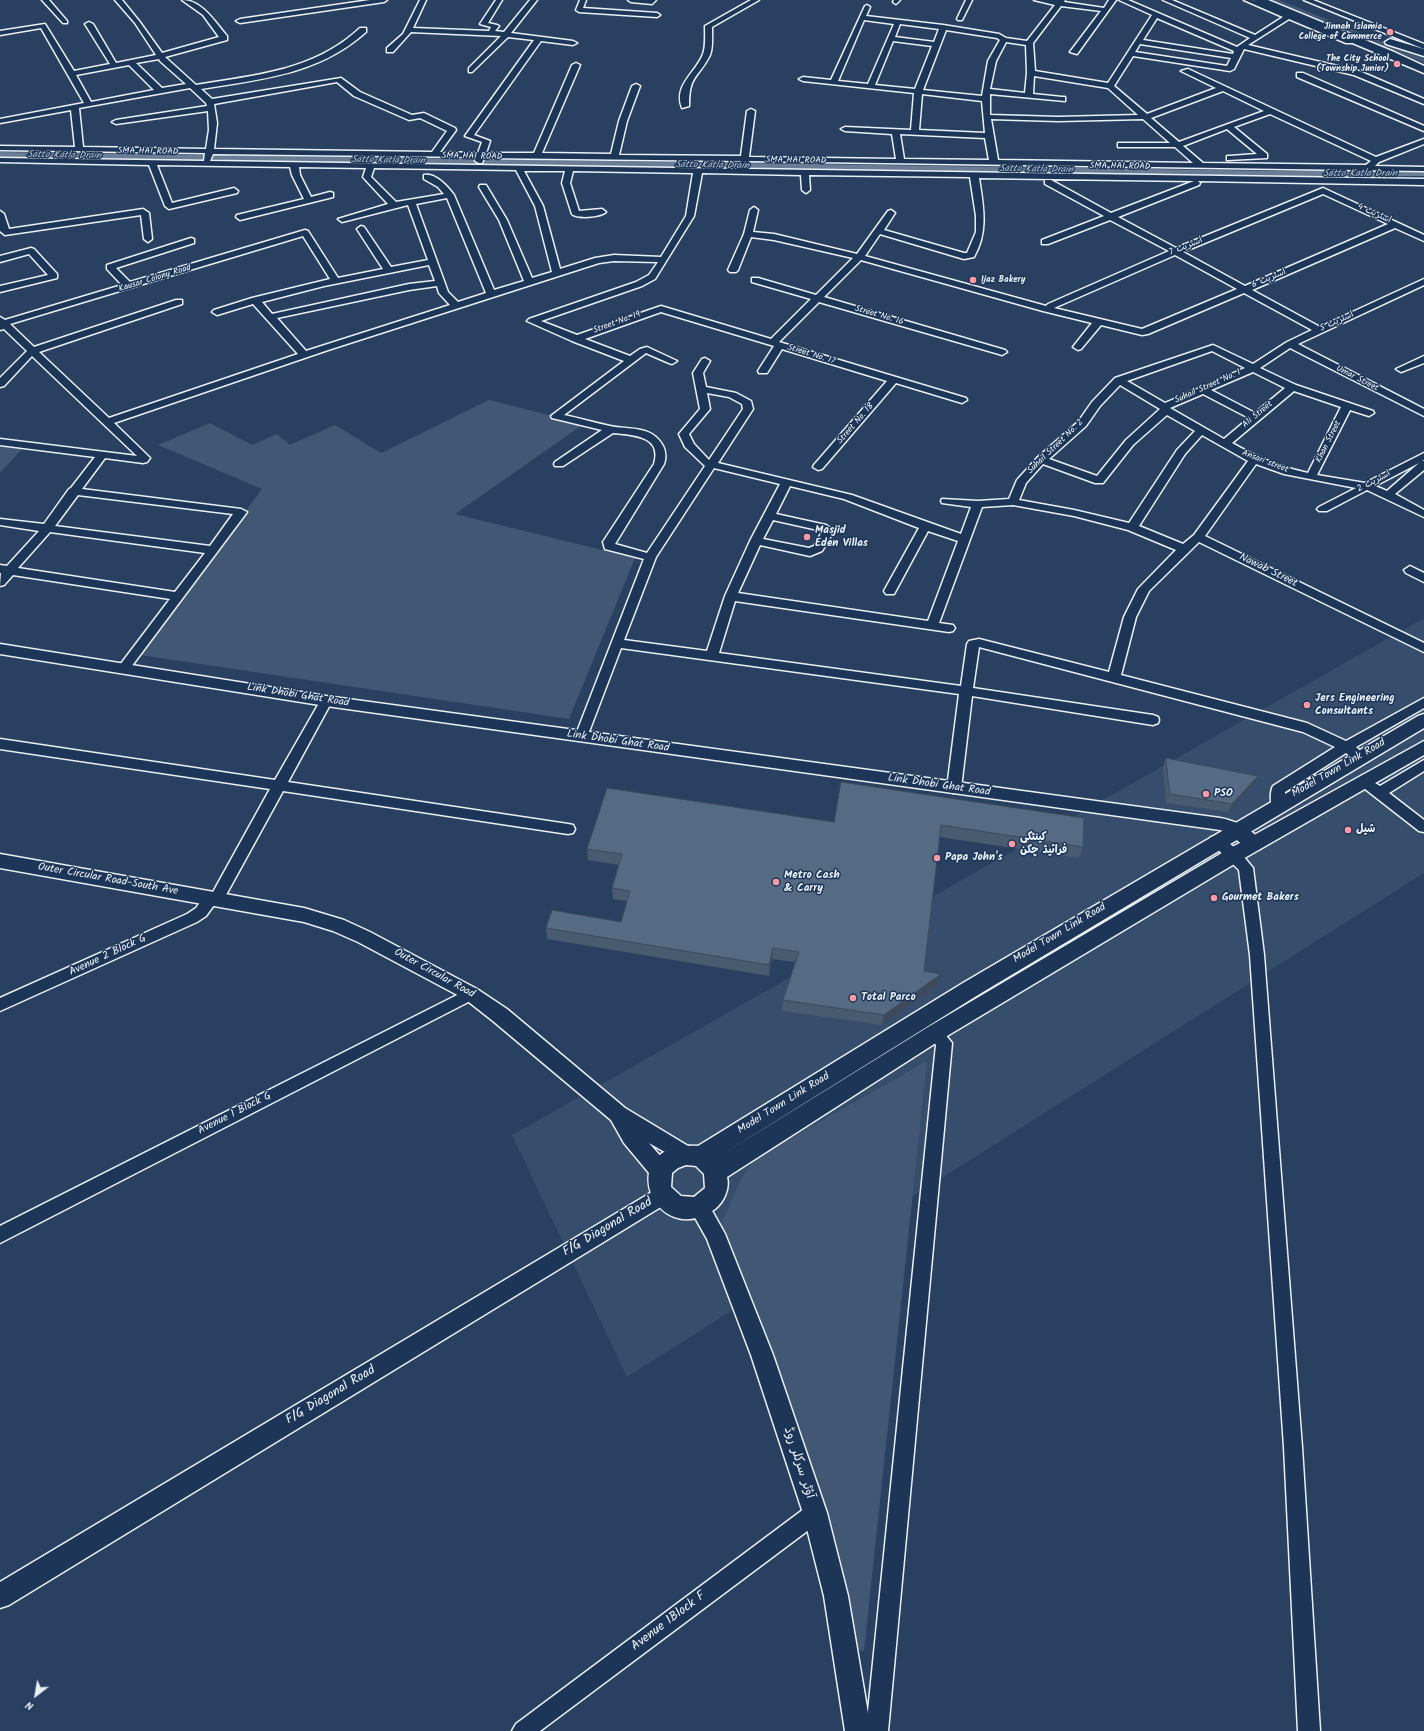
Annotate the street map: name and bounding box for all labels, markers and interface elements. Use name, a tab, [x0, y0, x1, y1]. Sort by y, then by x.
place label: Jinnah Islamia College of Commerce	[1299, 22, 1382, 43]
marker: Jinnah Islamia College of Commerce	[1385, 27, 1395, 37]
place label: The City School (Township Junior)	[1316, 54, 1389, 75]
marker: The City School (Township Junior)	[1392, 59, 1402, 69]
street label: SMA HAI ROAD	[117, 146, 179, 158]
water label: Satto Katla Drain	[27, 149, 101, 163]
street label: SMA HAI ROAD	[441, 151, 503, 163]
water label: Satto Katla Drain	[351, 154, 425, 168]
street label: SMA HAI ROAD	[765, 155, 827, 167]
water label: Satto Katla Drain	[675, 159, 749, 173]
street label: SMA HAI ROAD	[1089, 161, 1151, 173]
water label: Satto Katla Drain	[999, 163, 1073, 177]
water label: Satto Katla Drain	[1323, 168, 1397, 180]
street label: اسٹریٹ 4	[1355, 202, 1393, 226]
street label: اسٹریٹ 7	[1168, 235, 1204, 259]
street label: Kausar Colony Road	[118, 263, 192, 295]
street label: اسٹریٹ 6	[1250, 267, 1288, 291]
marker: Ijaz Bakery	[968, 275, 978, 285]
place label: Ijaz Bakery	[981, 275, 1025, 285]
street label: Street No. 16	[853, 304, 905, 328]
street label: Street No. 19	[592, 309, 642, 337]
street label: اسٹریٹ 5	[1318, 310, 1356, 334]
street label: Street No. 17	[786, 343, 836, 367]
street label: Umar Street	[1334, 364, 1380, 394]
street label: Suhail Street No. 1	[1173, 368, 1243, 406]
street label: Ali Street	[1241, 399, 1275, 431]
street label: Street No. 18	[835, 401, 877, 447]
street label: Suhail Street No. 2	[1026, 418, 1086, 476]
street label: Khan Street	[1314, 419, 1344, 465]
street label: Ansari street	[1240, 448, 1290, 476]
street label: اسٹریٹ 2	[1355, 469, 1393, 495]
place label: Masjid Eden Villas	[815, 524, 868, 550]
marker: Masjid Eden Villas	[802, 532, 812, 542]
street label: Nawab Street	[1237, 551, 1299, 591]
street label: Link Dhobi Ghat Road	[246, 681, 350, 711]
place label: Jers Engineering Consultants	[1315, 692, 1394, 718]
marker: Jers Engineering Consultants	[1302, 700, 1312, 710]
street label: Link Dhobi Ghat Road	[566, 728, 670, 756]
street label: Model Town Link Road	[1290, 737, 1388, 801]
street label: Link Dhobi Ghat Road	[887, 772, 991, 800]
place label: PSO	[1214, 787, 1233, 801]
marker: PSO	[1201, 789, 1211, 799]
place label: شیل	[1356, 823, 1375, 837]
marker: شیل	[1343, 825, 1353, 835]
place label: کینٹکی فرائیڈ چکن	[1020, 831, 1067, 857]
marker: کینٹکی فرائیڈ چکن	[1007, 839, 1017, 849]
place label: Papa John's	[945, 851, 1003, 865]
marker: Papa John's	[932, 853, 942, 863]
street label: Outer Circular Road-South Ave	[37, 861, 179, 899]
place label: Metro Cash & Carry	[784, 869, 840, 895]
marker: Metro Cash & Carry	[771, 877, 781, 887]
place label: Gourmet Bakers	[1222, 891, 1299, 905]
marker: Gourmet Bakers	[1209, 893, 1219, 903]
street label: Model Town Link Road	[1011, 901, 1109, 967]
street label: Avenue 2 Block G	[67, 932, 149, 980]
street label: Outer Circular Road	[391, 946, 477, 1002]
place label: Total Parco	[861, 991, 916, 1005]
marker: Total Parco	[848, 993, 858, 1003]
street label: Model Town Link Road	[736, 1070, 832, 1138]
street label: Avenue 1 Block G	[196, 1090, 274, 1138]
street label: F/G Diagonal Road	[560, 1195, 656, 1261]
street label: F/G Diagonal Road	[283, 1363, 379, 1429]
street label: آؤٹر سرکلر روڈ	[779, 1425, 817, 1501]
street label: Avenue 1Block F	[629, 1589, 709, 1655]
north arrow	[16, 1675, 56, 1715]
text: N	[22, 1696, 37, 1715]

